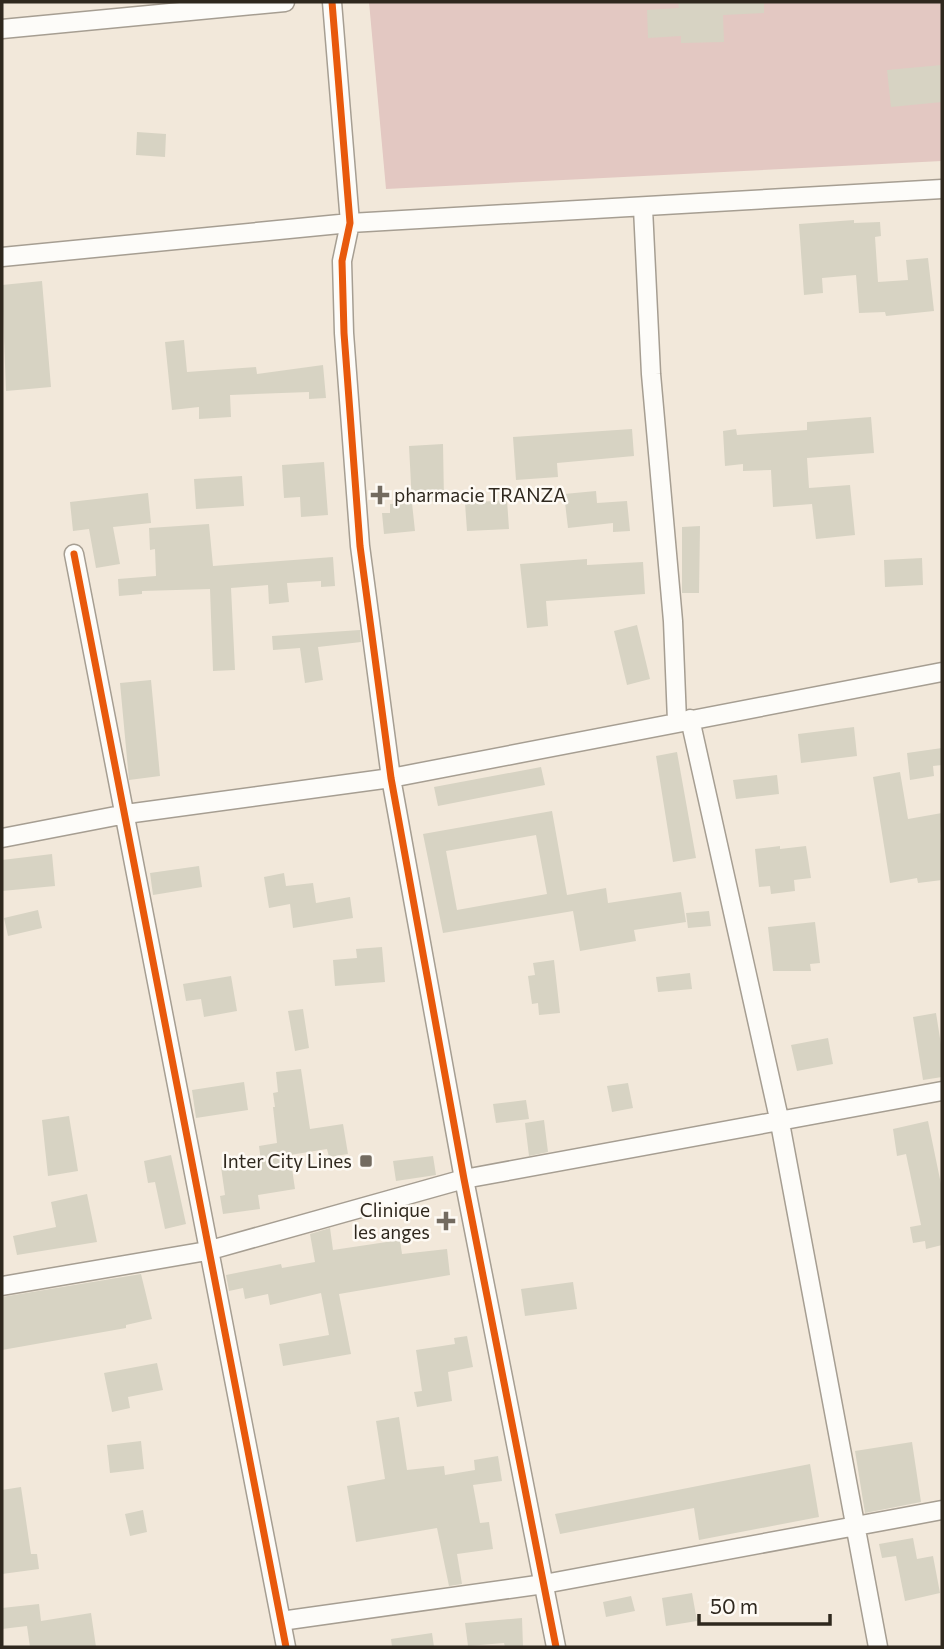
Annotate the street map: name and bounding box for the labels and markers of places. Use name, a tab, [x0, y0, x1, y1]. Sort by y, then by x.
place label: pharmacie TRANZA	[394, 483, 566, 506]
marker: pharmacie TRANZA	[372, 487, 388, 503]
place label: Inter City Lines	[222, 1149, 352, 1172]
marker: Inter City Lines	[358, 1153, 374, 1169]
place label: Clinique les anges	[353, 1198, 430, 1243]
marker: Clinique les anges	[436, 1211, 456, 1231]

